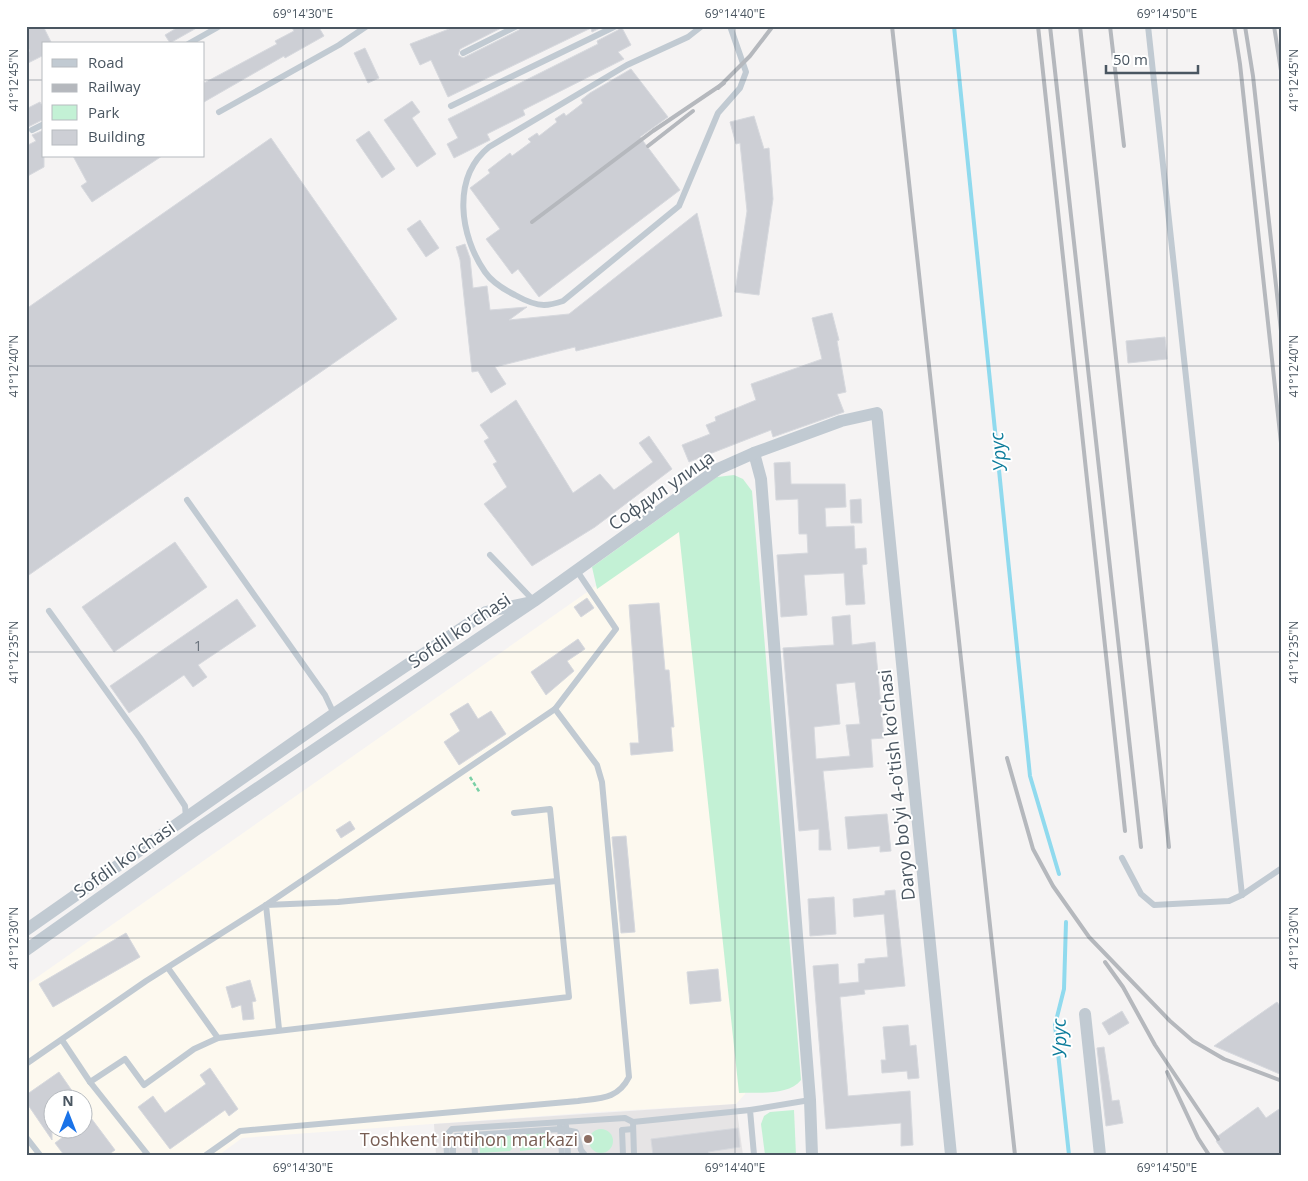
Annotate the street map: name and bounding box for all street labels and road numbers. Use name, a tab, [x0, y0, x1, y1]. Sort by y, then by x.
street label: Софдил улица	[603, 445, 719, 535]
street label: Sofdil ko'chasi	[403, 587, 515, 673]
street label: Daryo bo'yi 4-o'tish ko'chasi	[872, 668, 920, 902]
street label: Sofdil ko'chasi	[69, 815, 179, 903]

